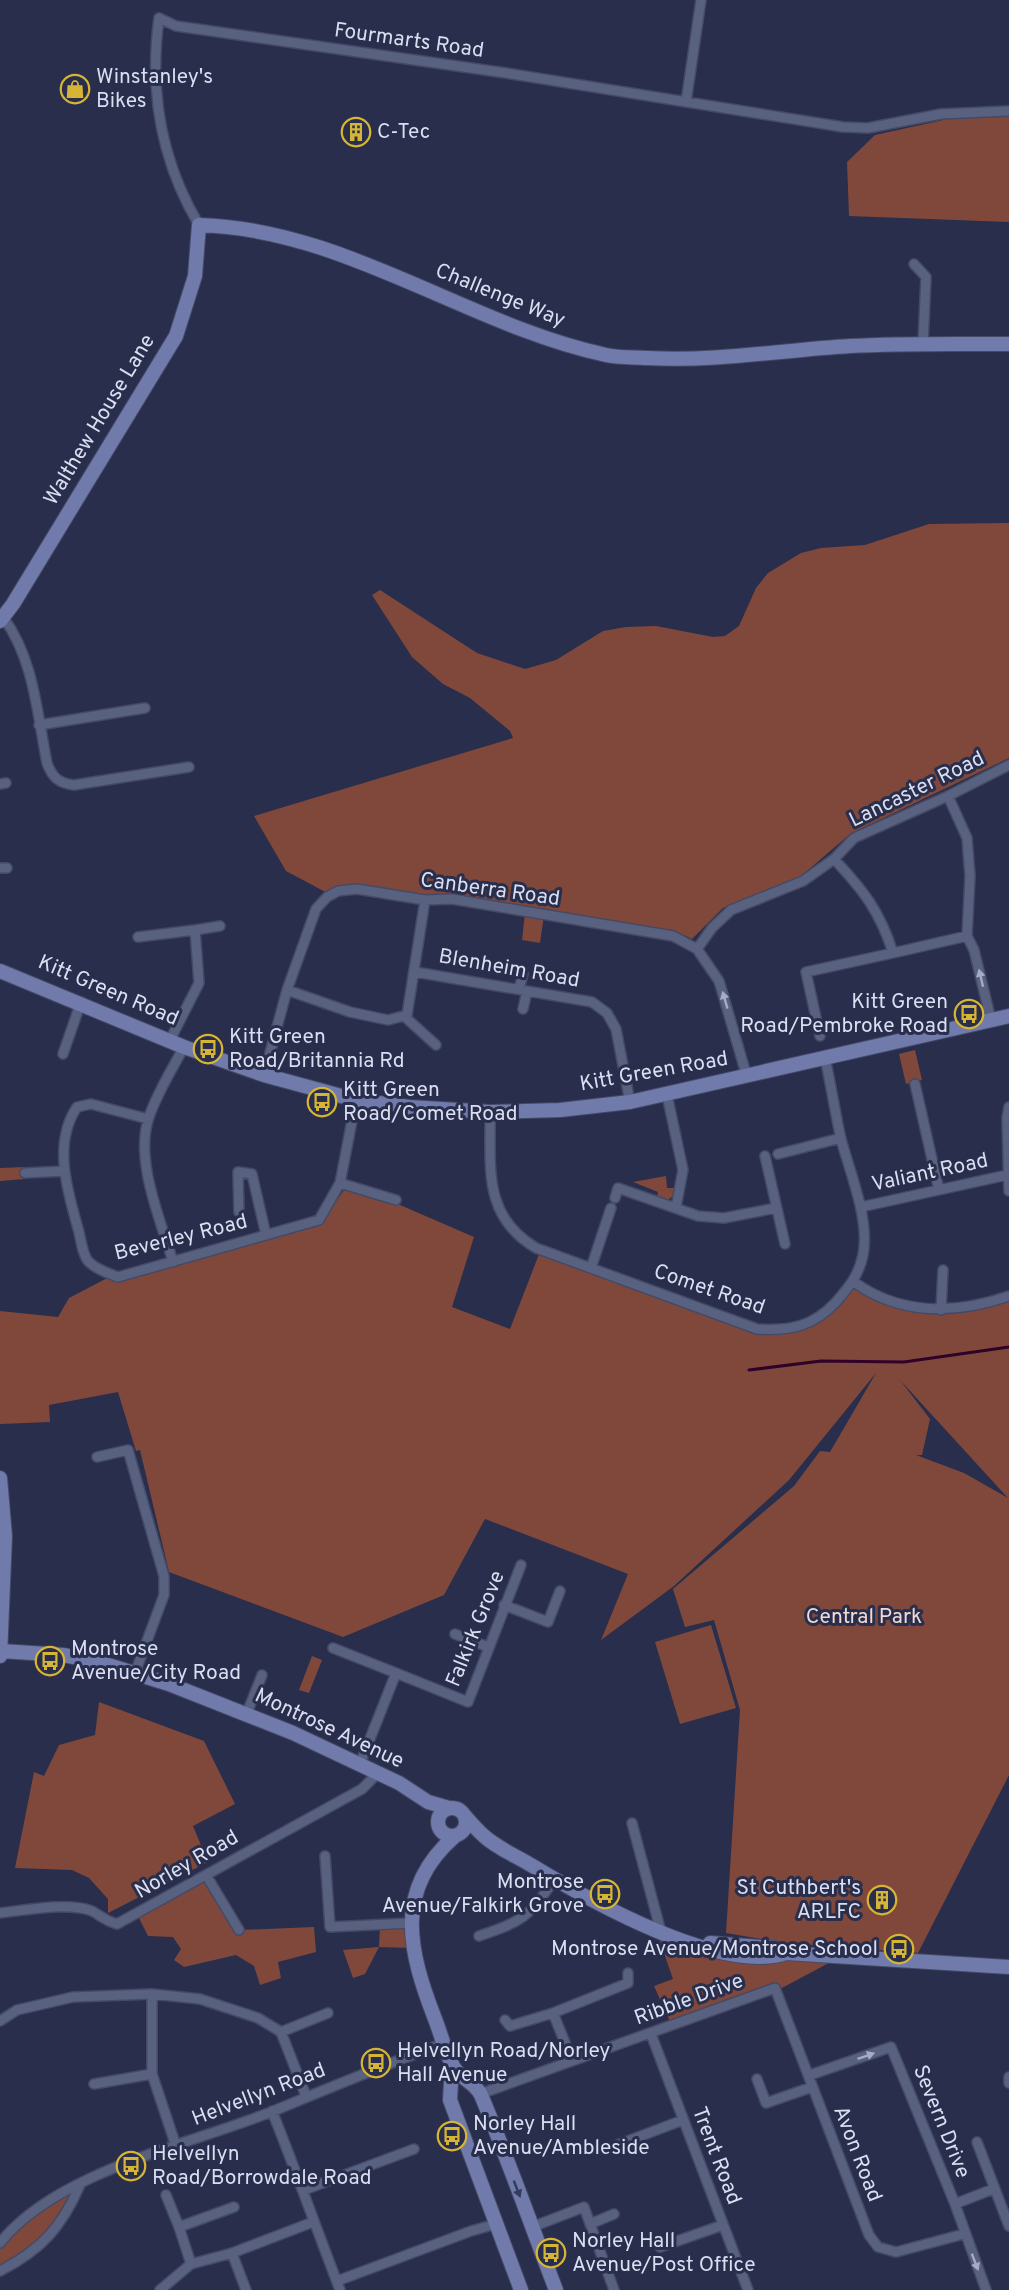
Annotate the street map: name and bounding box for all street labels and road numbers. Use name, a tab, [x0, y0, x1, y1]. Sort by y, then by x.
street label: Fourmarts Road	[332, 17, 486, 65]
street label: Challenge Way	[431, 258, 569, 334]
street label: Walthew House Lane	[38, 329, 162, 511]
street label: Lancaster Road	[845, 746, 989, 834]
street label: Canberra Road	[418, 867, 562, 913]
street label: Blenheim Road	[436, 943, 582, 995]
street label: Kitt Green Road	[34, 949, 182, 1033]
street label: Kitt Green Road	[578, 1046, 730, 1098]
street label: Valiant Road	[869, 1147, 991, 1199]
street label: Beverley Road	[112, 1208, 250, 1268]
street label: Comet Road	[650, 1258, 768, 1322]
street label: Falkirk Grove	[440, 1567, 512, 1691]
street label: Montrose Avenue	[250, 1683, 408, 1775]
street label: Norley Road	[130, 1824, 244, 1906]
street label: Ribble Drive	[631, 1968, 747, 2032]
street label: Helvellyn Road	[188, 2057, 330, 2133]
street label: Severn Drive	[906, 2061, 976, 2183]
street label: Avon Road	[826, 2102, 888, 2206]
street label: Trent Road	[685, 2103, 747, 2209]

